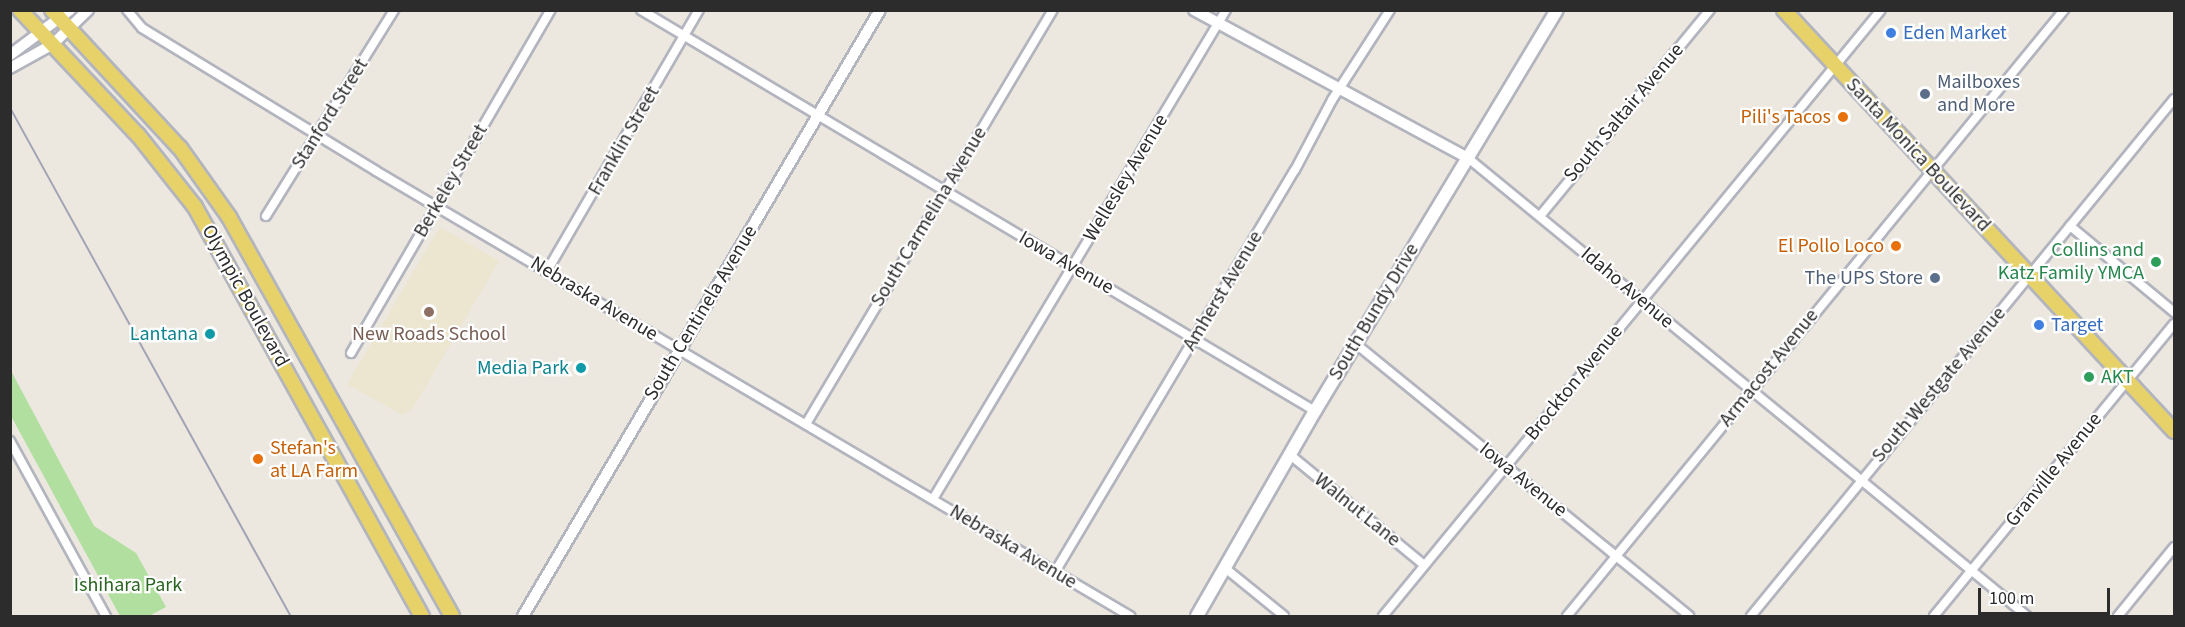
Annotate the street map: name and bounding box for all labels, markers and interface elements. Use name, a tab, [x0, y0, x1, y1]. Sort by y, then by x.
place label: Eden Market	[1903, 21, 2007, 45]
marker: Eden Market	[1884, 26, 1898, 40]
street label: South Saltair Avenue	[1559, 39, 1689, 187]
street label: Stanford Street	[286, 54, 374, 174]
place label: Mailboxes and More	[1937, 70, 2020, 117]
street label: Santa Monica Boulevard	[1840, 73, 1996, 237]
street label: Franklin Street	[583, 82, 665, 200]
marker: Mailboxes and More	[1918, 87, 1932, 101]
place label: Pili's Tacos	[1741, 105, 1831, 129]
street label: Wellesley Avenue	[1079, 110, 1173, 246]
marker: Pili's Tacos	[1836, 110, 1850, 124]
street label: Berkeley Street	[409, 120, 493, 242]
street label: South Carmelina Avenue	[866, 123, 992, 311]
street label: Olympic Boulevard	[196, 221, 294, 371]
street label: South Centinela Avenue	[639, 221, 763, 405]
street label: Iowa Avenue	[1014, 226, 1118, 300]
street label: Amherst Avenue	[1178, 227, 1268, 355]
place label: El Pollo Loco	[1778, 234, 1884, 258]
place label: Collins and Katz Family YMCA	[1998, 238, 2144, 285]
street label: South Bundy Drive	[1324, 239, 1424, 385]
marker: El Pollo Loco	[1889, 239, 1903, 253]
street label: Idaho Avenue	[1576, 242, 1678, 334]
street label: Nebraska Avenue	[526, 252, 662, 346]
marker: Collins and Katz Family YMCA	[2149, 255, 2163, 269]
place label: The UPS Store	[1805, 266, 1923, 290]
marker: The UPS Store	[1928, 271, 1942, 285]
street label: South Westgate Avenue	[1867, 302, 2011, 468]
street label: Armacost Avenue	[1714, 304, 1824, 432]
marker: New Roads School	[422, 305, 436, 319]
place label: Target	[2051, 313, 2103, 337]
marker: Target	[2032, 318, 2046, 332]
street label: Brockton Avenue	[1520, 320, 1628, 446]
place label: Lantana	[130, 322, 198, 346]
place label: New Roads School	[352, 322, 506, 346]
marker: Lantana	[203, 327, 217, 341]
place label: Media Park	[477, 356, 569, 380]
marker: Media Park	[574, 361, 588, 375]
place label: AKT	[2101, 365, 2134, 389]
marker: AKT	[2082, 370, 2096, 384]
street label: Granville Avenue	[2001, 408, 2107, 532]
place label: Stefan's at LA Farm	[270, 436, 358, 483]
street label: Iowa Avenue	[1474, 437, 1572, 523]
marker: Stefan's at LA Farm	[251, 452, 265, 466]
street label: Walnut Lane	[1309, 468, 1405, 552]
street label: Nebraska Avenue	[945, 500, 1081, 594]
park label: Ishihara Park	[74, 573, 182, 597]
scale bar	[1981, 576, 2113, 614]
text: 100 m	[1989, 586, 2034, 611]

